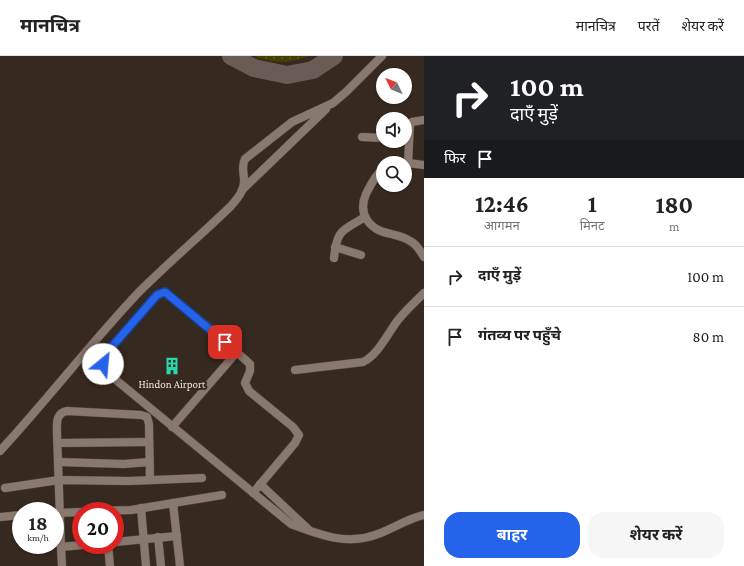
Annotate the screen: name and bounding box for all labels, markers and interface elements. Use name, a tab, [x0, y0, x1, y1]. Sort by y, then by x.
text: मानचित्र	[20, 15, 80, 36]
text: मानचित्र	[576, 18, 616, 34]
text: परतें	[638, 18, 660, 34]
text: शेयर करें	[682, 18, 724, 34]
north arrow	[376, 68, 412, 104]
map controls	[376, 68, 412, 192]
text: 100 m	[510, 71, 584, 102]
icon: right	[444, 72, 496, 124]
text: दाएँ मुड़ें	[510, 104, 558, 124]
button: sound	[376, 112, 412, 148]
icon: arrive	[474, 148, 496, 170]
text: फिर	[444, 150, 466, 166]
button: search	[376, 156, 412, 192]
text: 12:46	[475, 190, 529, 217]
text: 1	[588, 190, 597, 217]
text: 180	[656, 191, 693, 218]
text: आगमन	[484, 218, 520, 233]
text: मिनट	[580, 218, 605, 233]
text: m	[669, 219, 680, 234]
icon: right	[444, 266, 466, 288]
text: दाएँ मुड़ें	[478, 267, 521, 283]
text: 100 m	[687, 269, 724, 285]
pin	[208, 325, 242, 359]
icon: arrive	[444, 326, 466, 348]
text: गंतव्य पर पहुँचे	[478, 327, 561, 343]
text: 80 m	[693, 329, 724, 345]
icon: arrive	[214, 331, 236, 353]
position arrow	[82, 343, 124, 385]
building icon: Hindon Airport	[162, 356, 182, 376]
place label: Hindon Airport	[138, 378, 206, 391]
speed limit sign: 20	[72, 502, 124, 554]
text: 18	[28, 512, 48, 534]
button: बाहर	[444, 512, 580, 558]
button: शेयर करें	[588, 512, 724, 558]
text: km/h	[27, 532, 49, 543]

